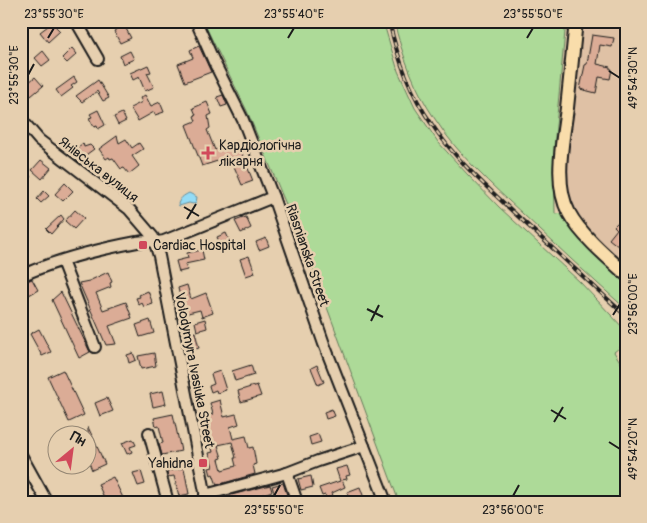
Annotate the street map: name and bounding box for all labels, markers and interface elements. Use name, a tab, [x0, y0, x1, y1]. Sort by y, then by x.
text: 23°55'30"E	[24, 7, 84, 22]
text: 23°55'40"E	[264, 7, 324, 22]
text: 23°55'50"E	[503, 7, 563, 22]
text: 23°55'30"E	[7, 45, 22, 105]
text: 49°54'30"N	[626, 47, 641, 109]
street label: Янівська вулиця	[55, 133, 142, 206]
place label: Кардіологічна лікарня	[219, 137, 301, 170]
marker: Кардіологічна лікарня	[201, 146, 215, 160]
street label: Riasnianska Street	[282, 202, 333, 309]
place label: Cardiac Hospital	[153, 237, 246, 254]
marker: Cardiac Hospital	[137, 239, 149, 251]
text: 23°56'00"E	[626, 273, 641, 335]
street label: Volodymyra Ivasiuka Street	[171, 291, 218, 450]
text: 49°54'20"N	[626, 418, 641, 480]
north arrow	[48, 426, 98, 476]
text: Пн	[67, 428, 89, 450]
place label: Yahidna	[147, 455, 193, 472]
marker: Yahidna	[197, 457, 209, 469]
text: 23°55'50"E	[244, 503, 304, 518]
text: 23°56'00"E	[482, 503, 544, 518]

